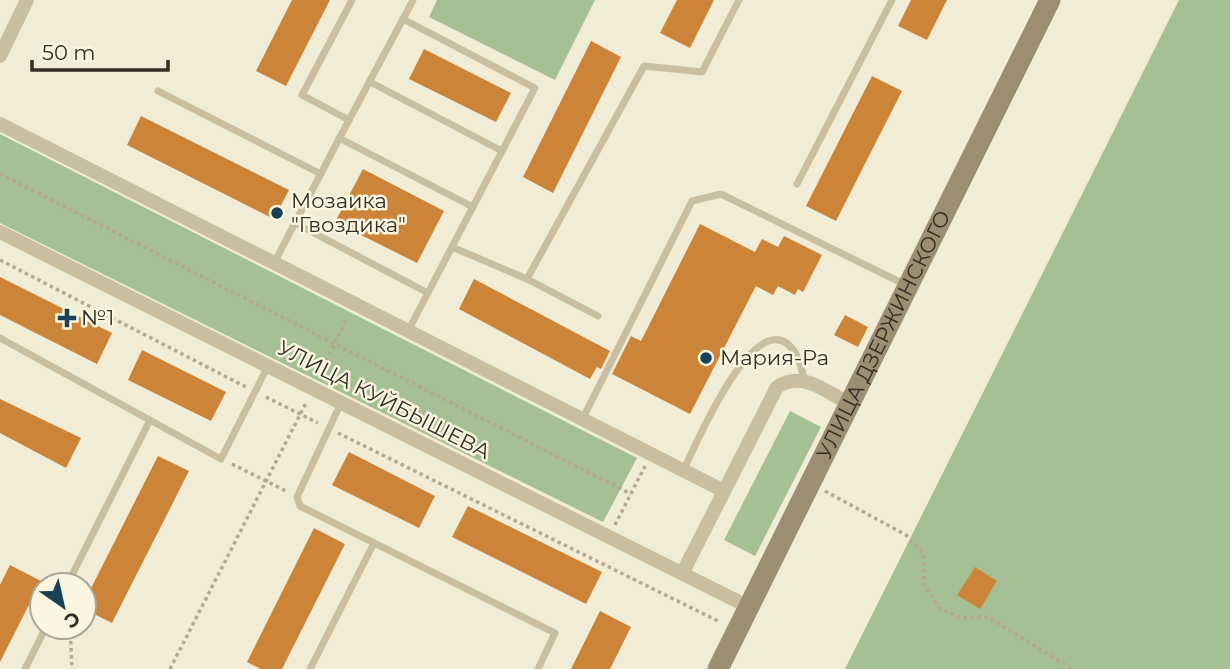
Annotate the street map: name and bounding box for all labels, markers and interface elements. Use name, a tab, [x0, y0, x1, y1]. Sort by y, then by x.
scale bar	[32, 28, 168, 72]
text: 50 m	[42, 40, 96, 65]
place label: Мозаика "Гвоздика"	[291, 188, 406, 237]
marker: Мозаика "Гвоздика"	[269, 205, 285, 221]
street label: УЛИЦА ДЗЕРЖИНСКОГО	[811, 206, 956, 463]
place label: №1	[81, 305, 114, 330]
marker: №1	[59, 310, 75, 326]
street label: УЛИЦА КУЙБЫШЕВА	[274, 335, 495, 464]
place label: Мария-Ра	[720, 345, 829, 370]
marker: Мария-Ра	[698, 350, 714, 366]
north arrow	[28, 571, 98, 641]
text: С	[60, 606, 84, 633]

